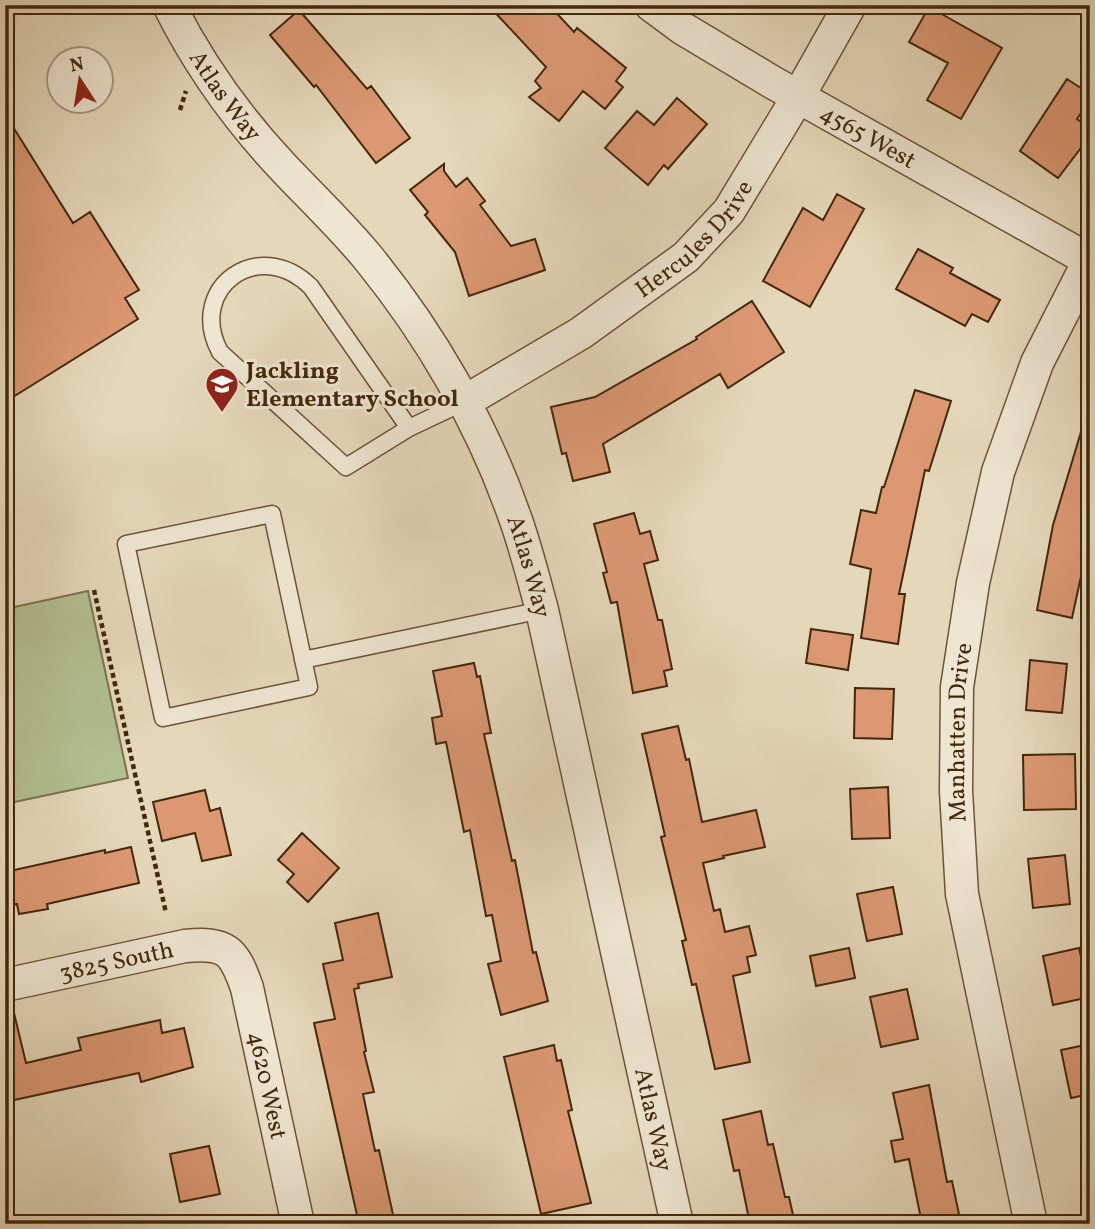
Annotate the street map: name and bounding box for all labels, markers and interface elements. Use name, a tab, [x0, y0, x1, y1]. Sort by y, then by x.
street label: Atlas Way	[179, 45, 269, 150]
north arrow	[46, 46, 116, 116]
text: N	[67, 51, 87, 79]
street label: 4565 West	[813, 97, 922, 178]
street label: Hercules Drive	[629, 174, 763, 307]
place label: Jackling Elementary School	[245, 355, 459, 417]
school or university icon: Jackling Elementary School	[203, 365, 241, 414]
street label: Atlas Way	[497, 511, 558, 621]
street label: Manhatten Drive	[941, 641, 983, 823]
street label: 3825 South	[57, 934, 177, 992]
street label: 4620 West	[238, 1028, 294, 1143]
street label: Atlas Way	[624, 1065, 680, 1175]

